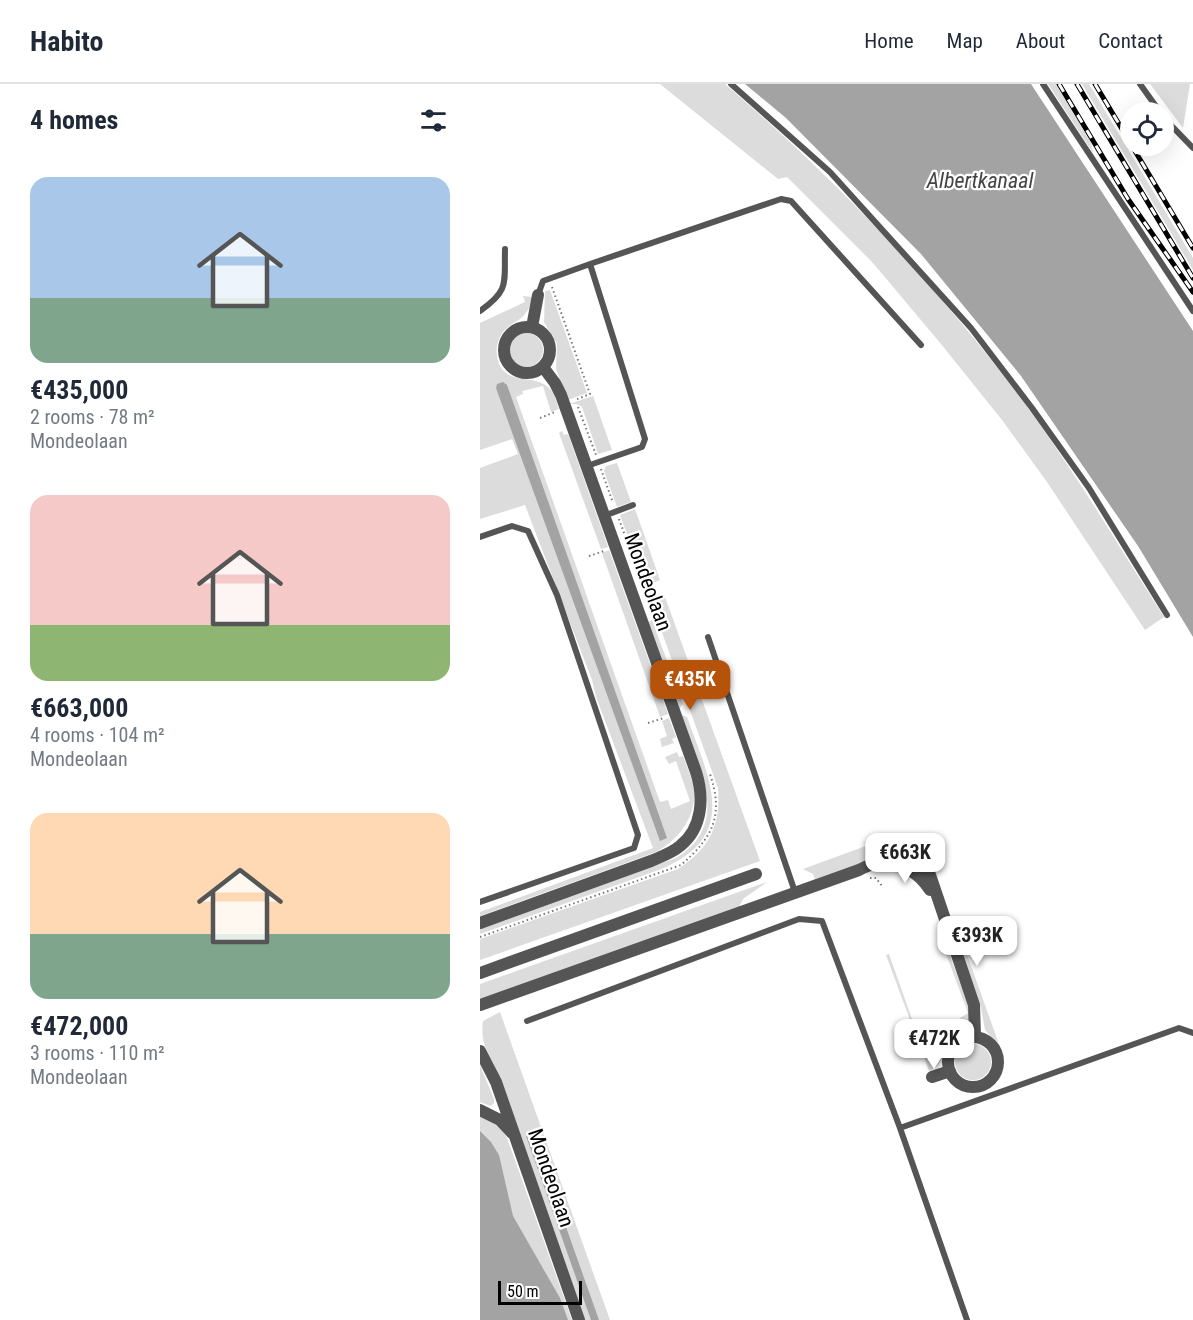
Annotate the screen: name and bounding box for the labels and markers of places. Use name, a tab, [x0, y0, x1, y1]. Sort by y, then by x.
pin: €435K	[648, 660, 732, 711]
pin: €663K	[863, 833, 947, 884]
pin: €393K	[935, 916, 1019, 967]
pin: €472K	[892, 1019, 976, 1070]

